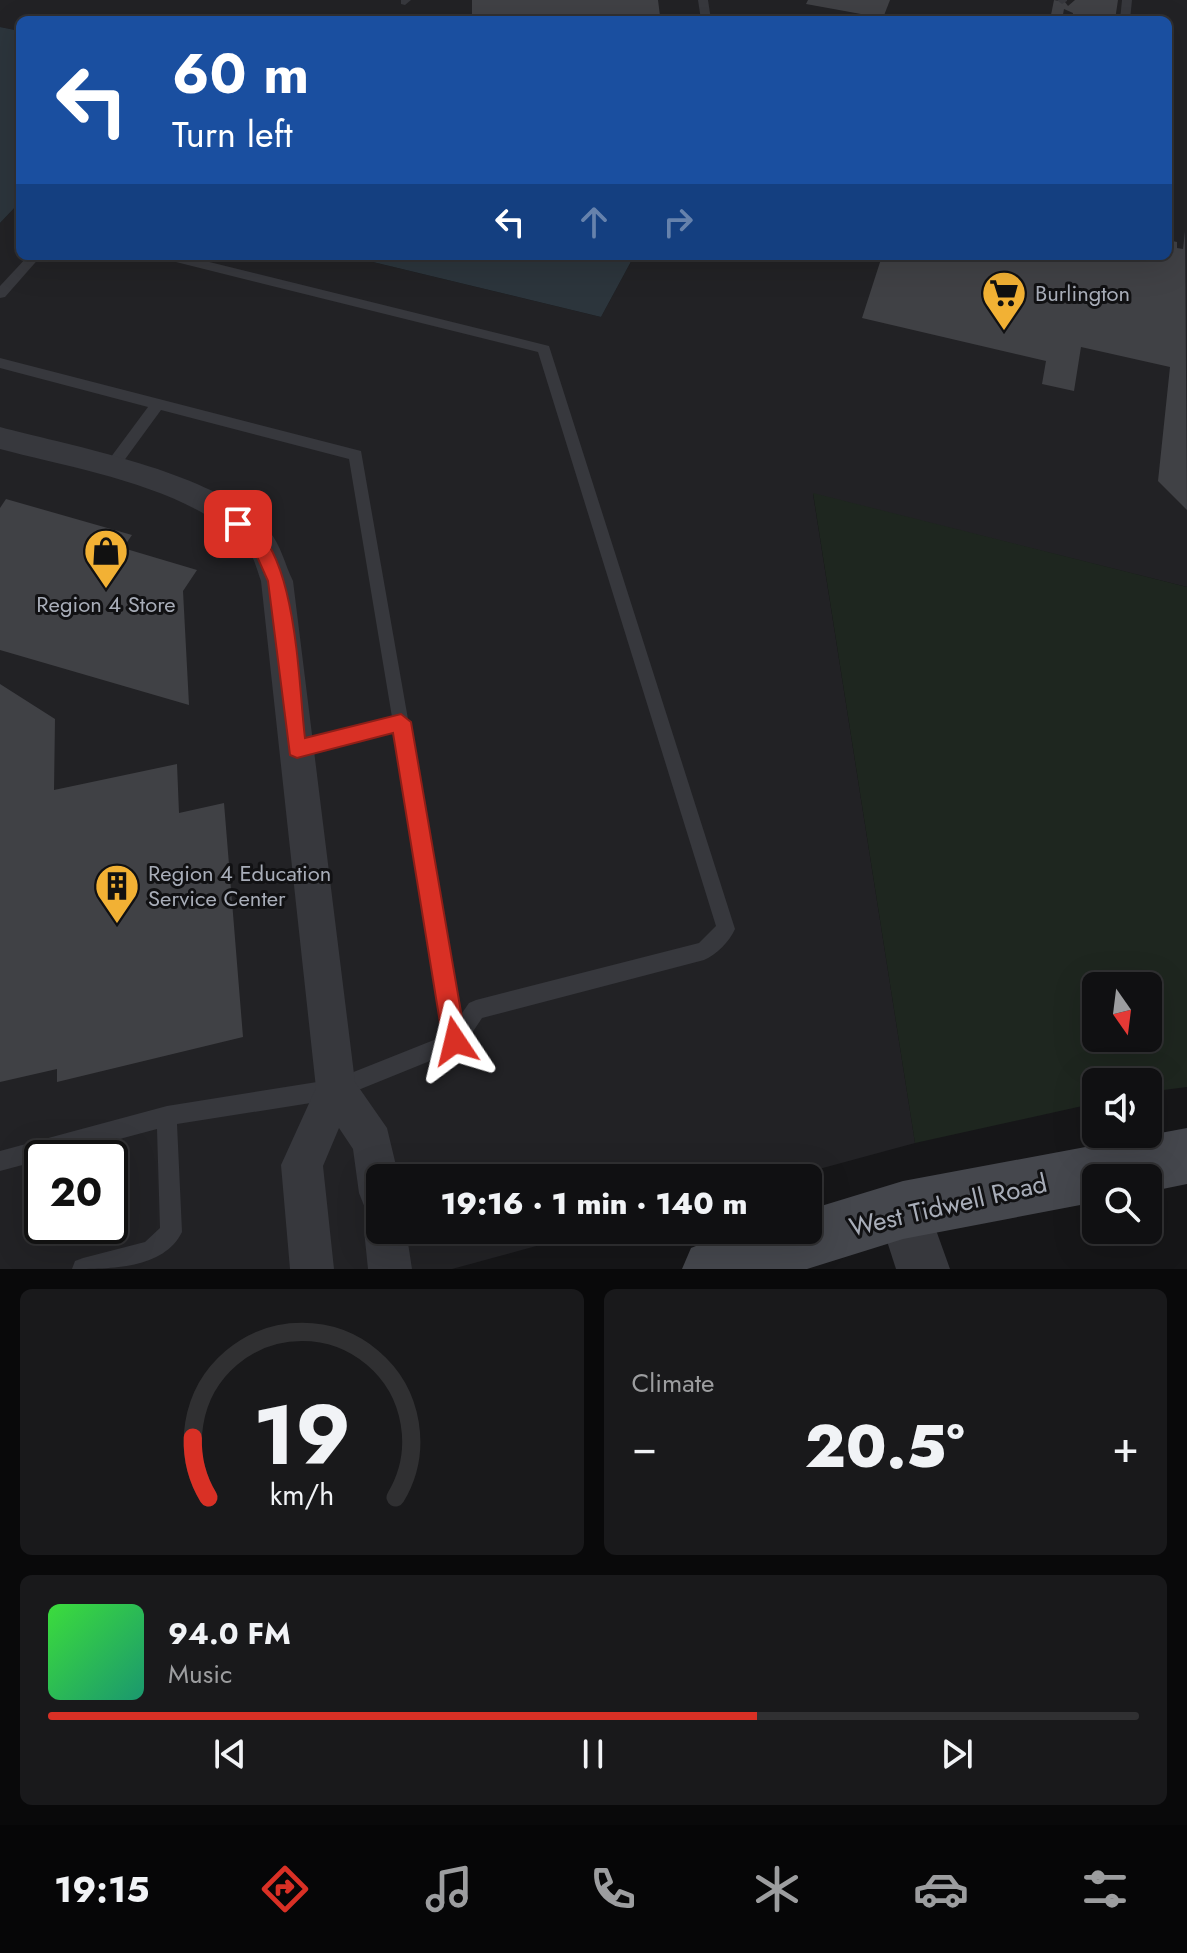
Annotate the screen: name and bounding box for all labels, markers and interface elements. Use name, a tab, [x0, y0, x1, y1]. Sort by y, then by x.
text: 60 m	[172, 33, 309, 114]
icon: left	[40, 48, 144, 152]
text: Turn left	[172, 108, 293, 160]
icon: left	[488, 200, 532, 244]
icon: ahead	[572, 200, 616, 244]
icon: right	[656, 200, 700, 244]
supermarket icon: Burlington	[980, 269, 1028, 332]
place label: Burlington	[1035, 277, 1130, 309]
pin	[204, 490, 272, 558]
icon: arrive	[216, 502, 260, 546]
shop icon: Region 4 Store	[82, 527, 130, 590]
place label: Region 4 Store	[36, 588, 176, 620]
place label: Region 4 Education Service Center	[148, 857, 331, 914]
building icon: Region 4 Education Service Center	[93, 862, 141, 925]
north arrow	[1082, 972, 1162, 1052]
map controls	[1082, 972, 1162, 1244]
position arrow	[413, 999, 497, 1083]
button: sound	[1082, 1068, 1162, 1148]
speed limit sign: 20	[24, 1140, 128, 1244]
street label: West Tidwell Road	[845, 1164, 1051, 1246]
button: search	[1082, 1164, 1162, 1244]
text: 19:16 · 1 min · 140 m	[440, 1182, 748, 1225]
text: Climate	[632, 1364, 714, 1402]
text: 19	[253, 1375, 351, 1495]
text: 20.5°	[805, 1403, 965, 1490]
text: −	[632, 1415, 657, 1479]
text: +	[1112, 1415, 1139, 1479]
text: km/h	[269, 1474, 334, 1516]
text: 94.0 FM	[168, 1612, 291, 1655]
text: Music	[168, 1655, 232, 1693]
icon: previous	[208, 1732, 252, 1776]
icon: pause	[571, 1732, 615, 1776]
icon: next	[935, 1732, 979, 1776]
icon: directions	[257, 1861, 313, 1917]
icon: music	[421, 1861, 477, 1917]
icon: phone	[585, 1861, 641, 1917]
icon: climate	[749, 1861, 805, 1917]
icon: car	[913, 1861, 969, 1917]
icon: filters	[1077, 1861, 1133, 1917]
text: 19:15	[54, 1863, 150, 1915]

